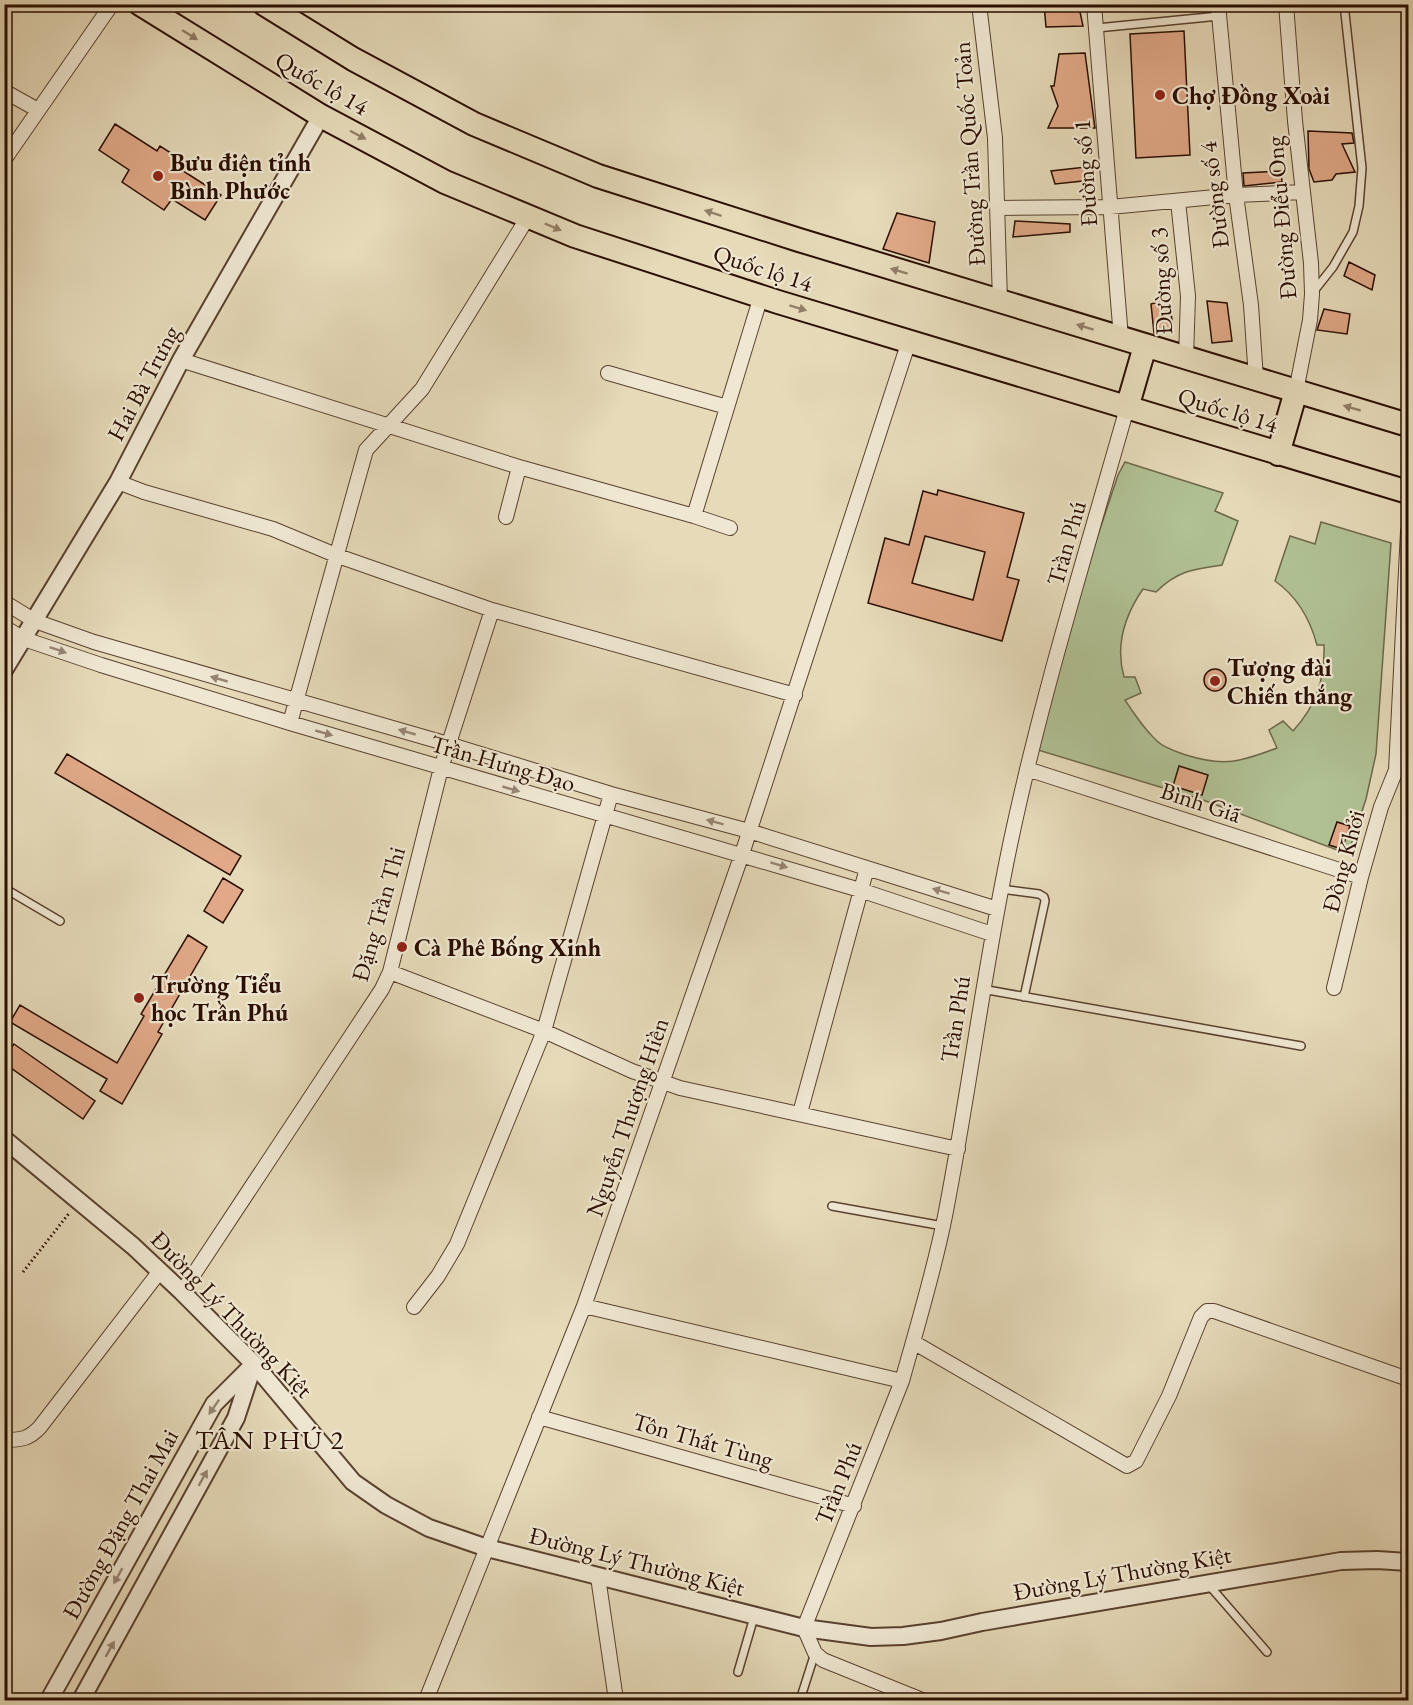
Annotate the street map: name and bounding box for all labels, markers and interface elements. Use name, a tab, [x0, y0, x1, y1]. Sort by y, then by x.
one-way arrow	[182, 30, 198, 41]
street label: Đường Trần Quốc Toản	[946, 40, 992, 267]
street label: Quốc lộ 14	[270, 44, 375, 122]
place label: Chợ Đồng Xoài	[1172, 80, 1330, 112]
marker: Chợ Đồng Xoài	[1153, 88, 1167, 102]
street label: Đường số 1	[1066, 118, 1104, 228]
one-way arrow	[349, 130, 366, 140]
street label: Đường Điểu Ong	[1258, 134, 1304, 301]
street label: Đường số 4	[1192, 139, 1236, 250]
place label: Bưu điện tỉnh Bình Phước	[170, 147, 312, 206]
marker: Bưu điện tỉnh Bình Phước	[151, 169, 165, 183]
one-way arrow	[704, 207, 722, 217]
one-way arrow	[544, 223, 562, 232]
street label: Đường số 3	[1143, 226, 1179, 336]
street label: Quốc lộ 14	[709, 237, 817, 299]
one-way arrow	[890, 266, 908, 275]
one-way arrow	[789, 304, 807, 313]
street label: Hai Bà Trưng	[100, 319, 187, 446]
one-way arrow	[1076, 322, 1094, 331]
street label: Quốc lộ 14	[1174, 380, 1282, 440]
one-way arrow	[1343, 403, 1361, 412]
street label: Trần Phú	[1039, 497, 1093, 589]
one-way arrow	[49, 646, 67, 656]
place label: Tượng đài Chiến thắng	[1227, 652, 1353, 712]
one-way arrow	[210, 674, 228, 683]
marker: Tượng đài Chiến thắng	[1208, 674, 1222, 688]
one-way arrow	[398, 727, 416, 736]
street label: Trần Hưng Đạo	[427, 728, 579, 798]
one-way arrow	[315, 729, 333, 739]
street label: Bình Giã	[1157, 774, 1246, 830]
one-way arrow	[502, 785, 520, 794]
street label: Đồng Khởi	[1314, 806, 1372, 916]
one-way arrow	[706, 817, 724, 826]
street label: Đặng Trần Thi	[344, 843, 412, 985]
one-way arrow	[770, 861, 788, 870]
one-way arrow	[932, 886, 950, 896]
place label: Cà Phê Bống Xinh	[414, 932, 602, 964]
marker: Cà Phê Bống Xinh	[395, 940, 409, 954]
place label: Trường Tiểu học Trần Phú	[151, 969, 289, 1028]
street label: Trần Phú	[933, 973, 977, 1064]
marker: Trường Tiểu học Trần Phú	[132, 991, 146, 1005]
street label: Nguyễn Thượng Hiền	[578, 1013, 676, 1220]
street label: Đường Lý Thường Kiệt	[144, 1224, 320, 1405]
one-way arrow	[208, 1398, 220, 1414]
street label: Tôn Thất Tùng	[629, 1405, 778, 1475]
district label: TÂN PHÚ 2	[195, 1422, 345, 1457]
street label: Đường Đặng Thai Mai	[55, 1423, 185, 1624]
street label: Trần Phú	[807, 1437, 869, 1529]
one-way arrow	[198, 1469, 208, 1486]
street label: Đường Lý Thường Kiệt	[526, 1519, 748, 1603]
street label: Đường Lý Thường Kiệt	[1011, 1538, 1234, 1607]
one-way arrow	[113, 1568, 123, 1585]
one-way arrow	[105, 1640, 115, 1657]

